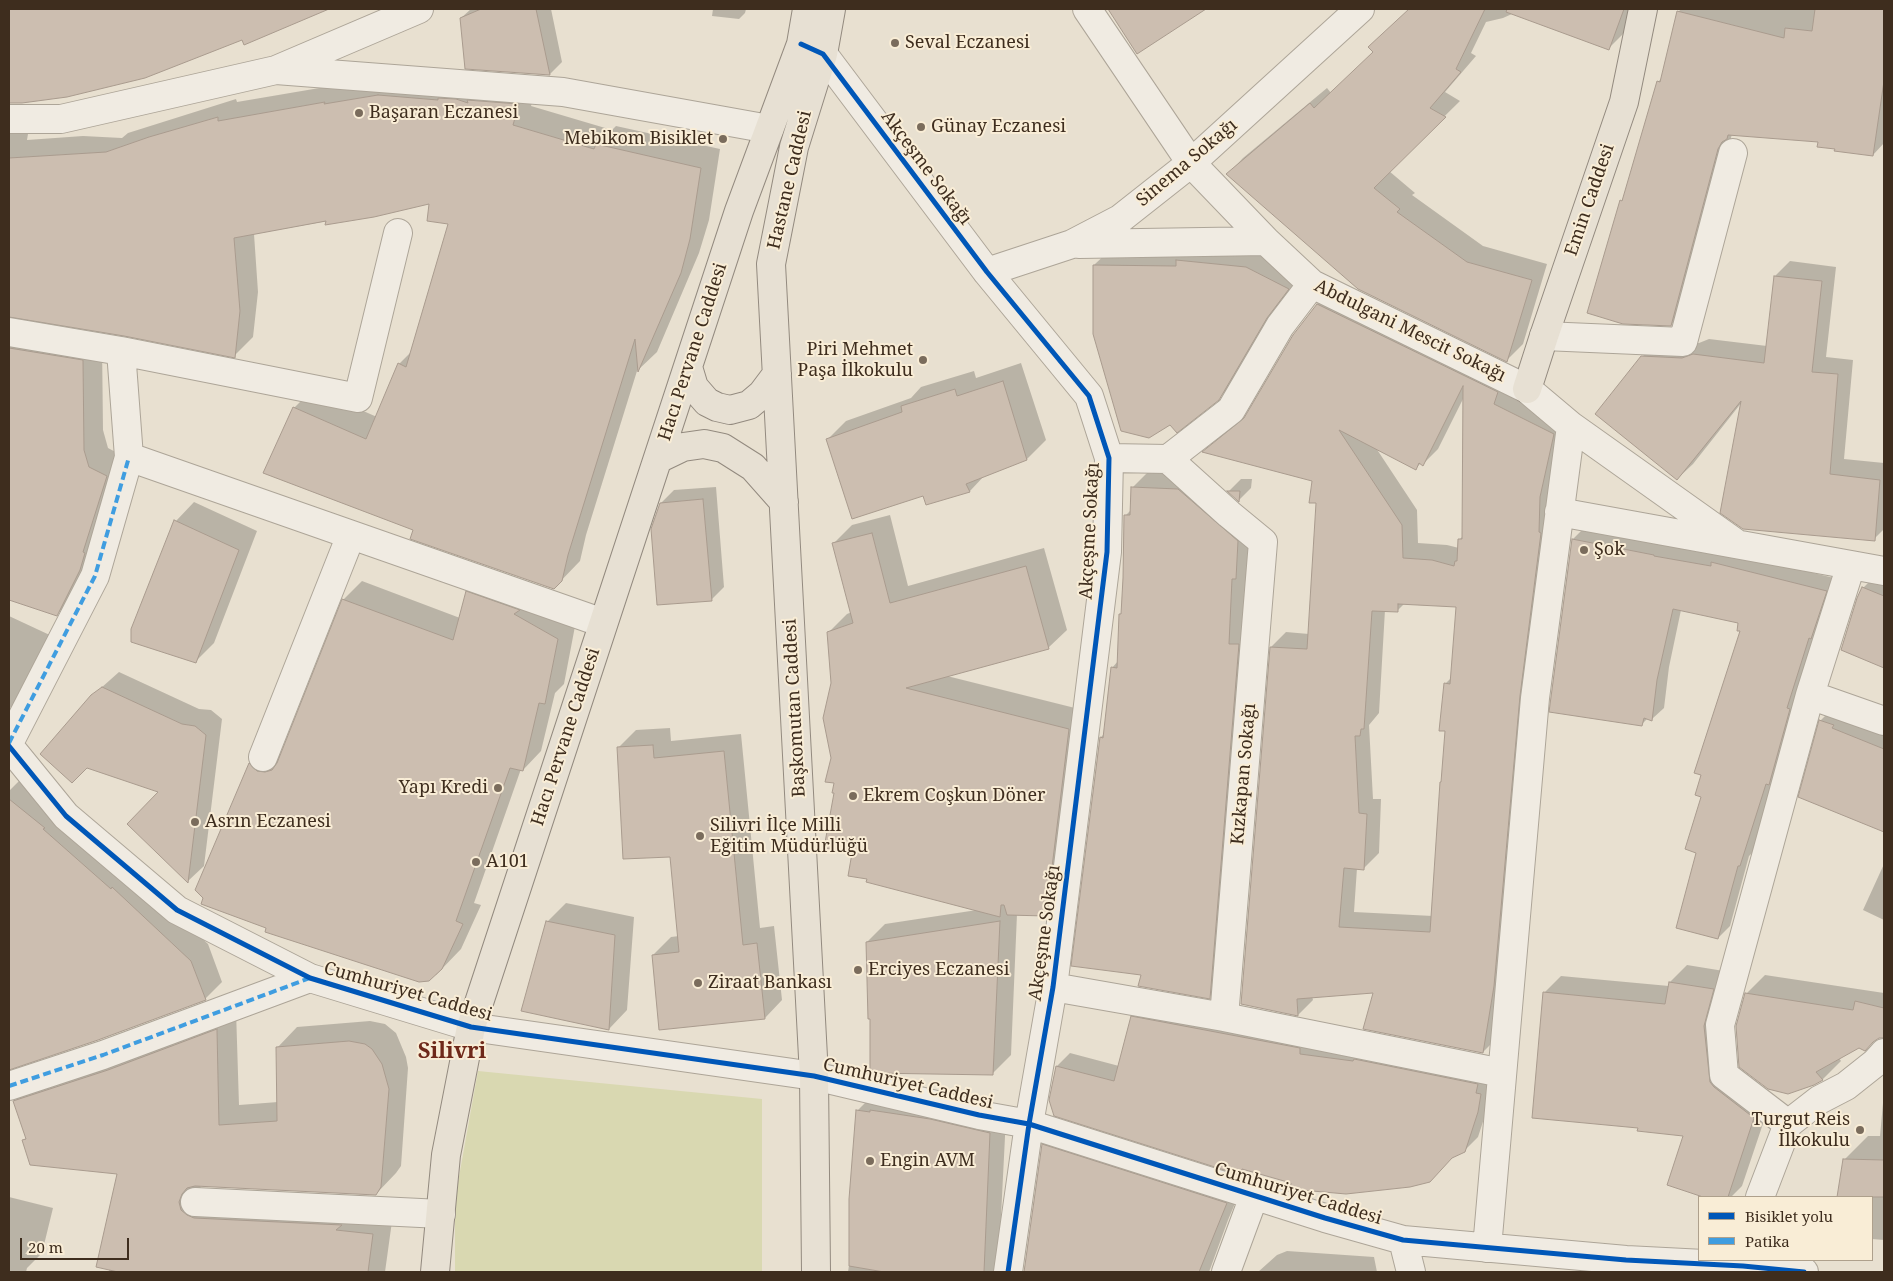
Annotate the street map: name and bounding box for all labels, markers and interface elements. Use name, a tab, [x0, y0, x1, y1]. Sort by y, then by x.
place label: Seval Eczanesi	[905, 32, 1030, 54]
marker: Seval Eczanesi	[889, 37, 901, 49]
place label: Başaran Eczanesi	[369, 102, 518, 124]
marker: Başaran Eczanesi	[353, 107, 365, 119]
street label: Akçeşme Sokağı	[876, 107, 976, 229]
street label: Hastane Caddesi	[764, 109, 816, 251]
street label: Sinema Sokağı	[1132, 115, 1242, 211]
place label: Günay Eczanesi	[931, 116, 1066, 138]
marker: Günay Eczanesi	[915, 121, 927, 133]
place label: Mebikom Bisiklet	[564, 128, 713, 150]
marker: Mebikom Bisiklet	[717, 133, 729, 145]
street label: Emin Caddesi	[1561, 141, 1619, 259]
street label: Hacı Pervane Caddesi	[654, 260, 732, 444]
street label: Abdulgani Mescit Sokağı	[1311, 275, 1509, 387]
place label: Piri Mehmet Paşa İlkokulu	[797, 339, 913, 382]
marker: Piri Mehmet Paşa İlkokulu	[917, 354, 929, 366]
street label: Akçeşme Sokağı	[1076, 462, 1104, 600]
place label: Şok	[1594, 539, 1625, 561]
marker: Şok	[1578, 544, 1590, 556]
street label: Başkomutan Caddesi	[780, 618, 810, 798]
street label: Hacı Pervane Caddesi	[527, 645, 605, 829]
street label: Kızkapan Sokağı	[1227, 702, 1261, 846]
place label: Yapı Kredi	[399, 777, 488, 799]
marker: Yapı Kredi	[492, 782, 504, 794]
place label: Ekrem Coşkun Döner	[863, 785, 1046, 807]
marker: Ekrem Coşkun Döner	[847, 790, 859, 802]
place label: Asrın Eczanesi	[205, 811, 331, 833]
place label: Silivri İlçe Milli Eğitim Müdürlüğü	[710, 815, 868, 858]
marker: Asrın Eczanesi	[189, 816, 201, 828]
marker: Silivri İlçe Milli Eğitim Müdürlüğü	[694, 830, 706, 842]
place label: A101	[486, 851, 529, 873]
marker: A101	[470, 856, 482, 868]
street label: Akçeşme Sokağı	[1025, 864, 1065, 1002]
street label: Cumhuriyet Caddesi	[321, 958, 495, 1026]
place label: Erciyes Eczanesi	[868, 959, 1009, 981]
marker: Erciyes Eczanesi	[852, 964, 864, 976]
place label: Ziraat Bankası	[708, 972, 832, 994]
marker: Ziraat Bankası	[692, 977, 704, 989]
district label: Silivri	[418, 1039, 486, 1065]
street label: Cumhuriyet Caddesi	[821, 1054, 995, 1114]
place label: Turgut Reis İlkokulu	[1752, 1109, 1850, 1152]
marker: Turgut Reis İlkokulu	[1854, 1124, 1866, 1136]
place label: Engin AVM	[880, 1150, 975, 1172]
marker: Engin AVM	[864, 1155, 876, 1167]
street label: Cumhuriyet Caddesi	[1212, 1158, 1384, 1230]
legend	[1698, 1196, 1873, 1261]
text: Bisiklet yolu	[1745, 1206, 1833, 1226]
scale bar	[22, 1228, 131, 1260]
text: Patika	[1745, 1231, 1790, 1251]
text: 20 m	[28, 1237, 63, 1257]

